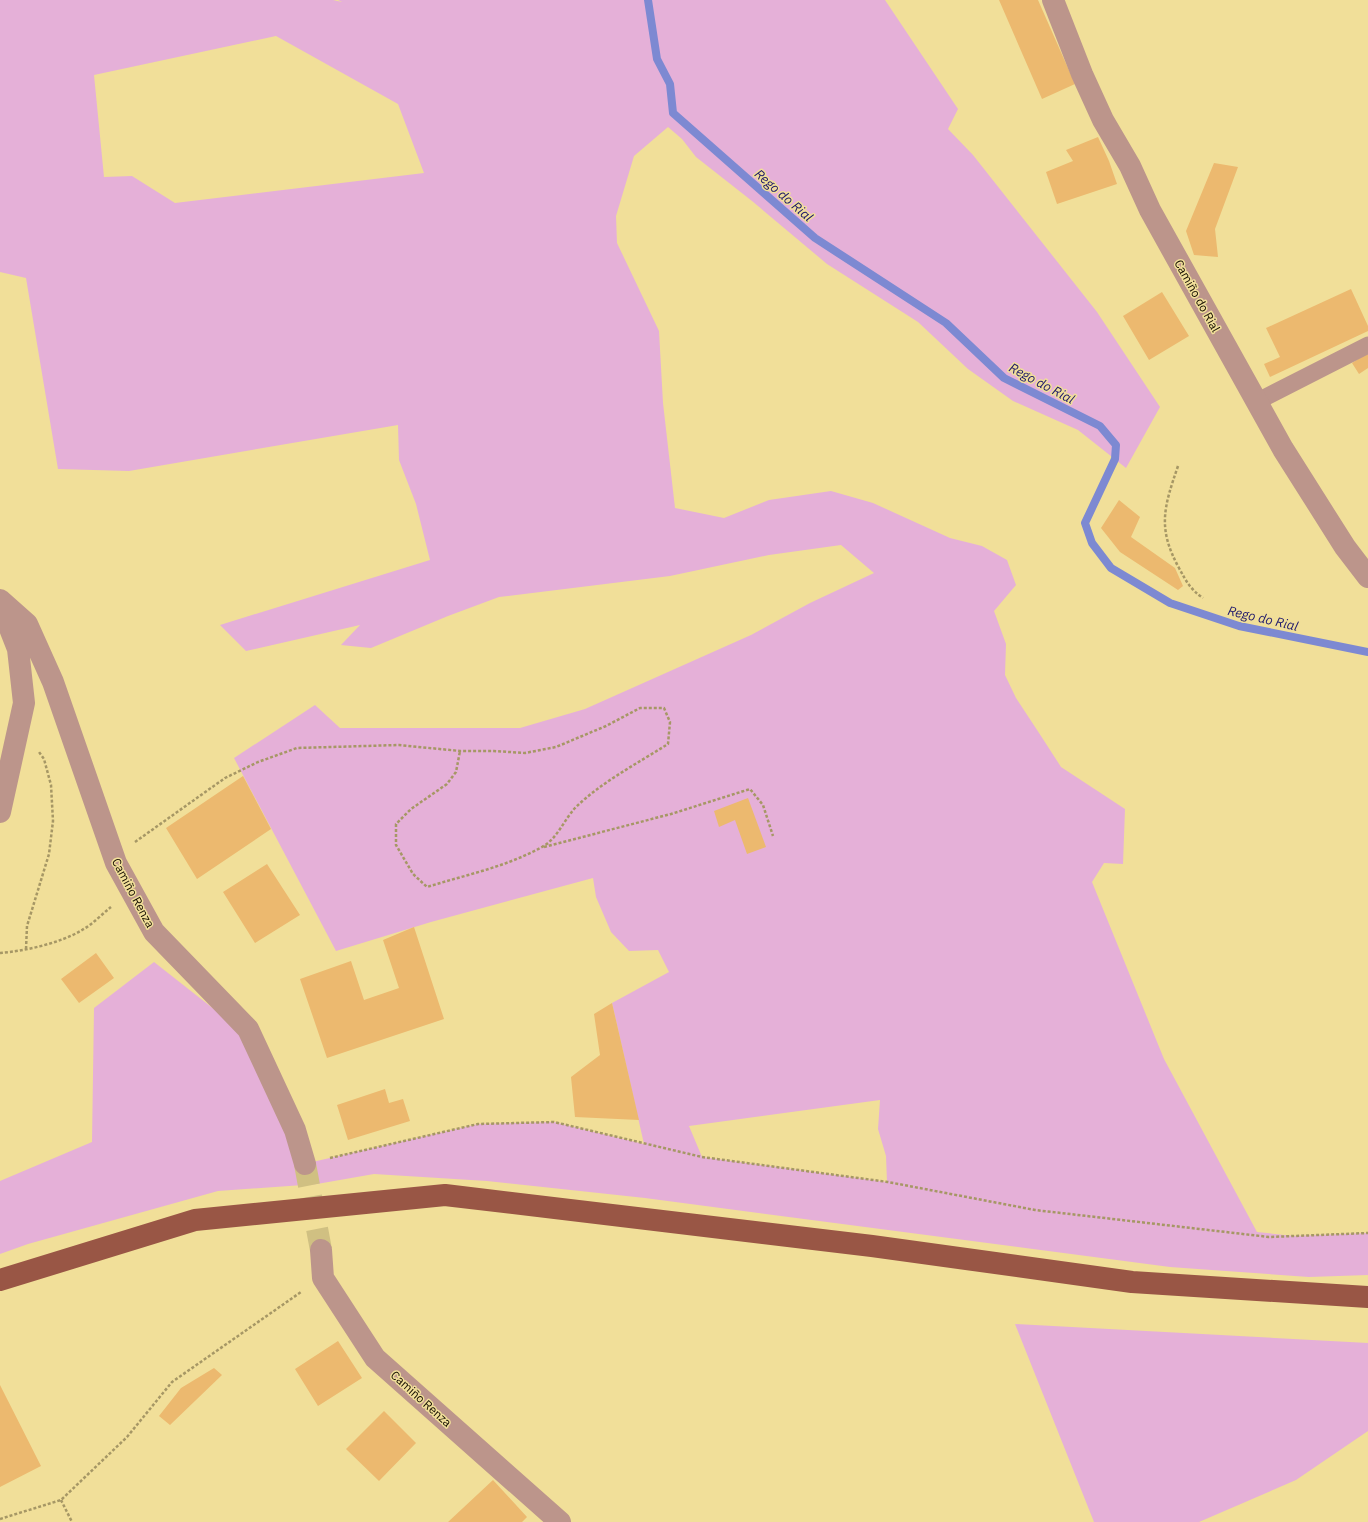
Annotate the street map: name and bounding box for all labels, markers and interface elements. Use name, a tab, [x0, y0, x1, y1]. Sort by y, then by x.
water label: Rego do Rial	[751, 165, 817, 226]
street label: Camiño do Rial	[1171, 257, 1224, 335]
water label: Rego do Rial	[1006, 359, 1078, 408]
water label: Rego do Rial	[1226, 602, 1300, 635]
street label: Camiño Renza	[109, 855, 158, 931]
street label: Camiño Renza	[388, 1367, 455, 1430]

